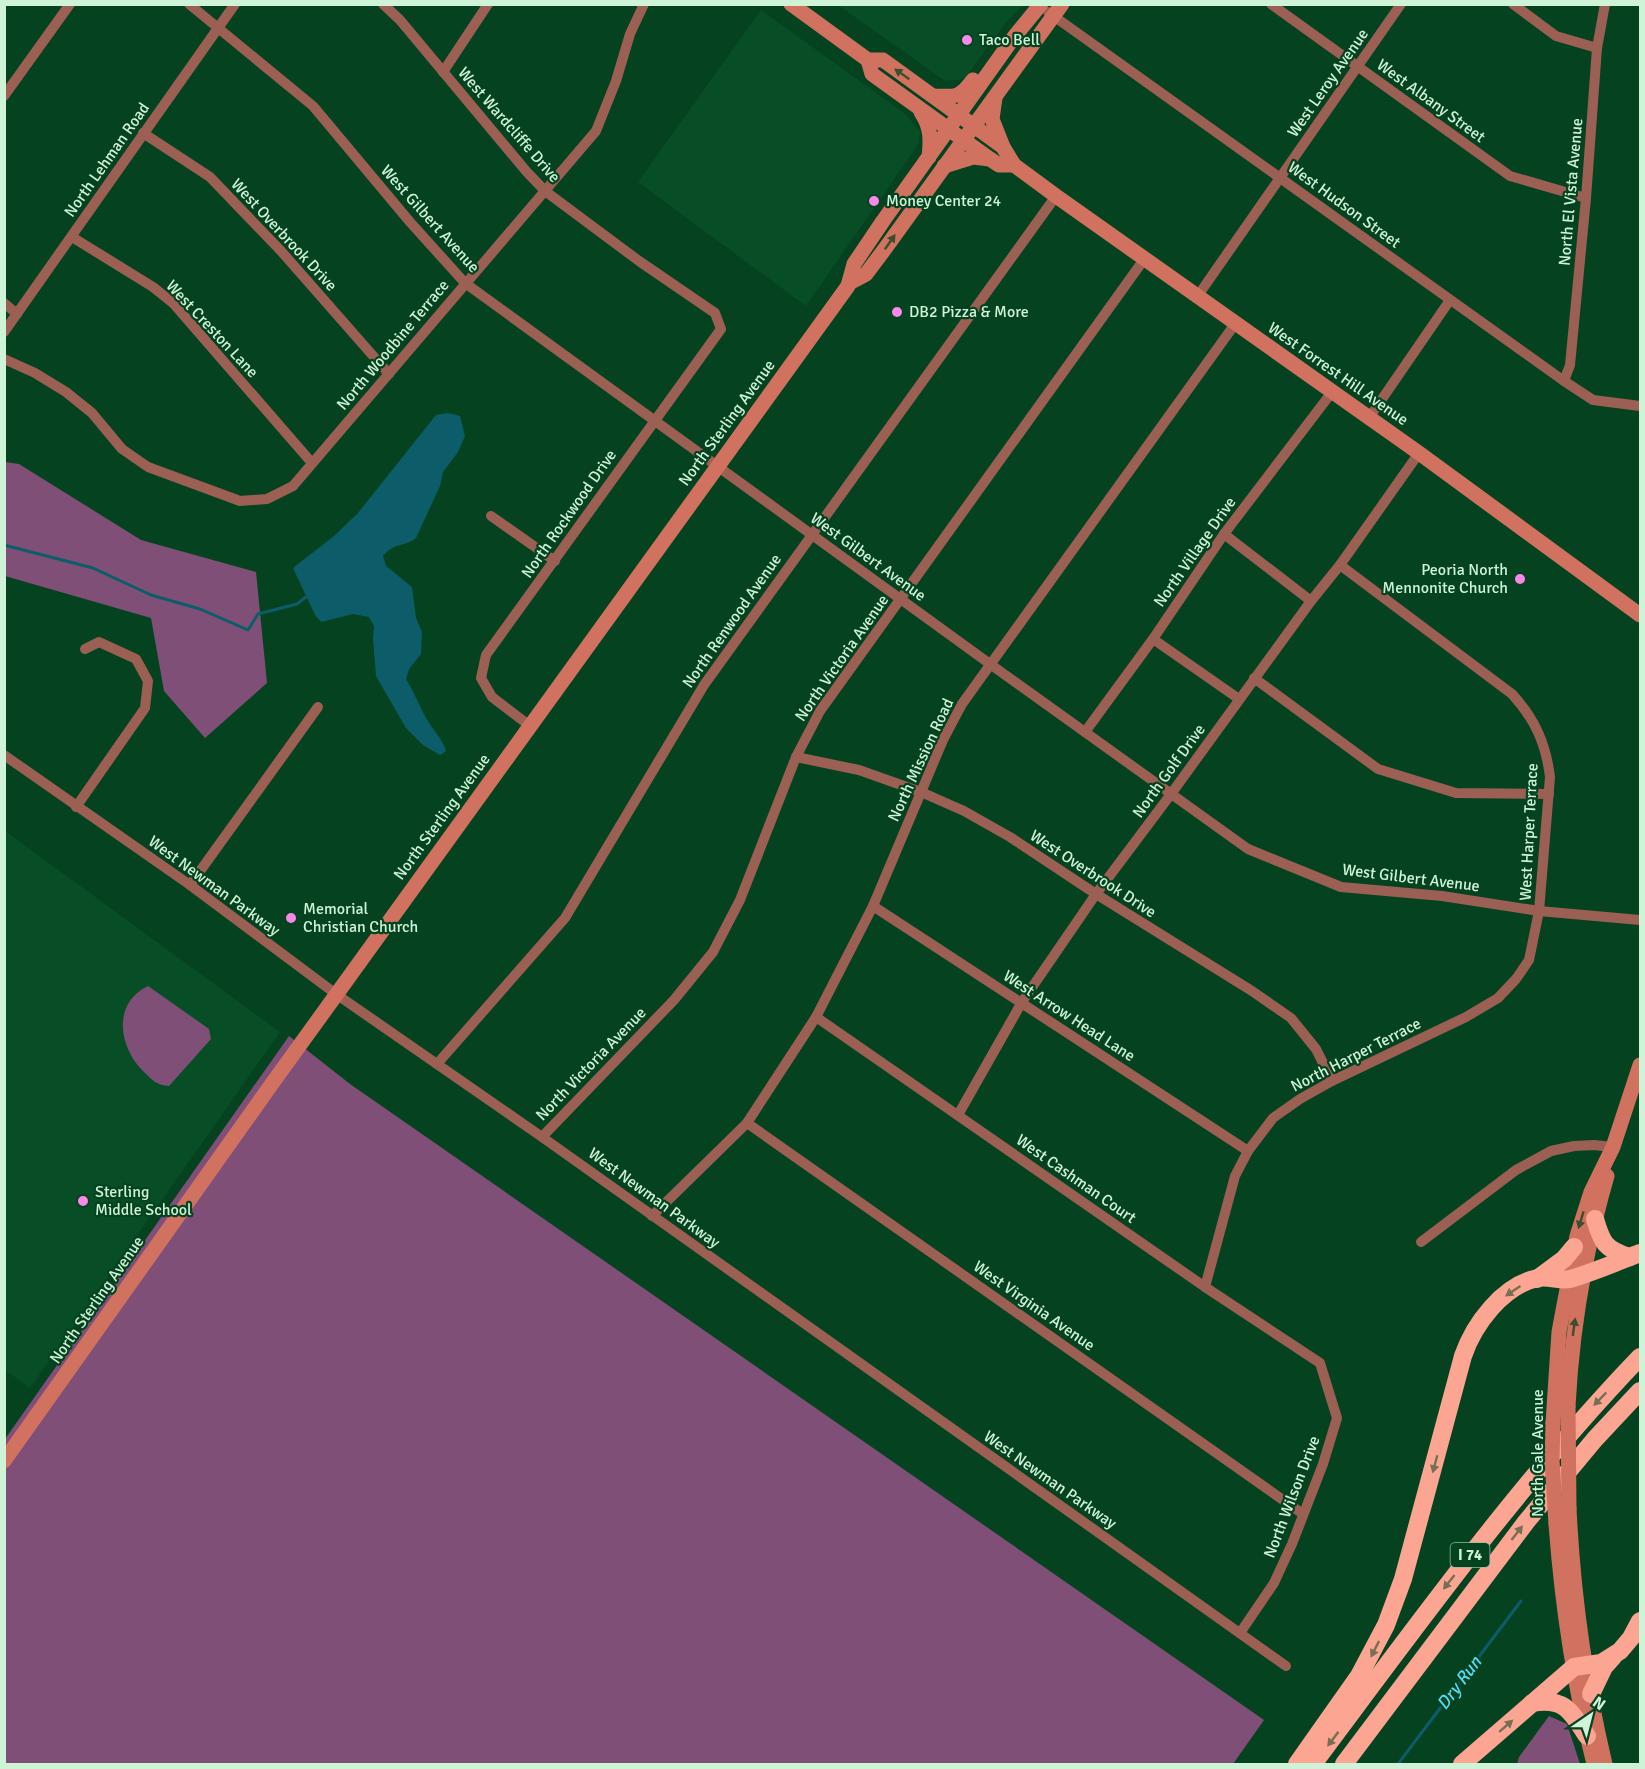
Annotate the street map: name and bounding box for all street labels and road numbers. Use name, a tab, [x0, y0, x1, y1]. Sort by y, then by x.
street label: West Leroy Avenue	[1283, 25, 1373, 141]
street label: West Albany Street	[1373, 55, 1489, 147]
street label: West Wardcliffe Drive	[453, 63, 565, 187]
street label: North Lehman Road	[60, 99, 154, 221]
street label: North El Vista Avenue	[1555, 117, 1587, 267]
street label: West Hudson Street	[1284, 157, 1405, 253]
street label: West Gilbert Avenue	[376, 161, 484, 277]
street label: West Overbrook Drive	[227, 175, 341, 295]
street label: West Creston Lane	[162, 276, 262, 382]
street label: North Woodbine Terrace	[333, 276, 453, 414]
street label: West Forrest Hill Avenue	[1264, 318, 1412, 430]
street label: North Sterling Avenue	[674, 356, 780, 490]
street label: North Rockwood Drive	[517, 446, 621, 582]
street label: North Village Drive	[1150, 493, 1240, 611]
street label: West Gilbert Avenue	[806, 508, 930, 606]
street label: North Renwood Avenue	[678, 550, 786, 692]
street label: North Victoria Avenue	[791, 591, 893, 725]
street label: North Mission Road	[884, 695, 958, 825]
street label: North Golf Drive	[1128, 720, 1210, 822]
street label: North Sterling Avenue	[389, 750, 495, 884]
street label: West Harper Terrace	[1515, 763, 1543, 901]
street label: West Overbrook Drive	[1026, 826, 1160, 922]
street label: West Newman Parkway	[144, 831, 284, 941]
street label: West Gilbert Avenue	[1341, 860, 1481, 896]
street label: West Arrow Head Lane	[999, 966, 1139, 1066]
street label: North Victoria Avenue	[532, 1003, 650, 1125]
street label: North Harper Terrace	[1287, 1013, 1425, 1097]
street label: West Cashman Court	[1012, 1130, 1140, 1228]
street label: West Newman Parkway	[584, 1143, 724, 1253]
street label: North Sterling Avenue	[45, 1232, 149, 1368]
street label: West Virginia Avenue	[969, 1257, 1099, 1355]
street label: North Gale Avenue	[1528, 1389, 1548, 1517]
street label: West Newman Parkway	[980, 1426, 1121, 1534]
street label: North Wilson Drive	[1260, 1433, 1324, 1561]
road number: I 74	[1450, 1543, 1490, 1567]

